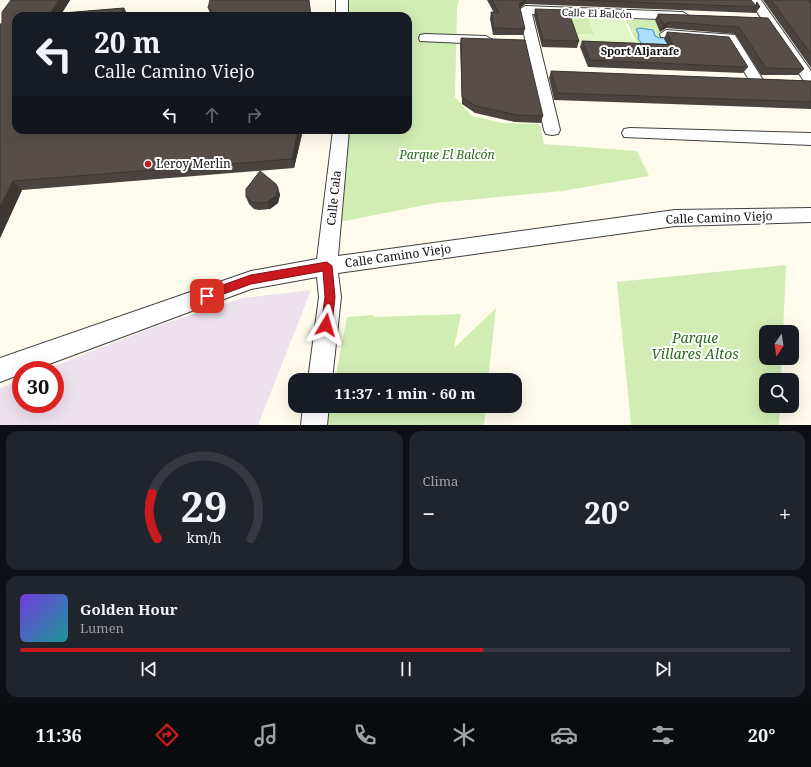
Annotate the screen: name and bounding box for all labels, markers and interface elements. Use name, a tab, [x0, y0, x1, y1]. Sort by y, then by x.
street label: Calle El Balcón	[562, 5, 633, 21]
text: 20 m	[94, 23, 161, 61]
icon: left	[28, 28, 80, 80]
district label: Sport Aljarafe	[601, 43, 679, 58]
text: Calle Camino Viejo	[94, 59, 255, 83]
icon: left	[159, 104, 181, 126]
icon: ahead	[201, 104, 223, 126]
icon: right	[243, 104, 265, 126]
park label: Parque El Balcón	[398, 146, 495, 163]
place label: Leroy Merlin	[156, 155, 231, 172]
marker: Leroy Merlin	[143, 159, 153, 169]
street label: Calle Cala	[322, 169, 345, 227]
street label: Calle Camino Viejo	[665, 207, 773, 228]
street label: Calle Camino Viejo	[344, 240, 452, 271]
pin	[190, 279, 224, 313]
icon: arrive	[196, 285, 218, 307]
position arrow	[305, 304, 347, 346]
north arrow	[759, 325, 799, 365]
map controls	[759, 325, 799, 413]
park label: Parque Villares Altos	[651, 328, 739, 363]
speed limit sign: 30	[12, 361, 64, 413]
button: search	[759, 373, 799, 413]
text: 11:37 · 1 min · 60 m	[335, 383, 475, 403]
text: Clima	[423, 472, 458, 490]
text: 29	[181, 477, 228, 533]
text: 20°	[584, 492, 630, 533]
text: −	[423, 498, 435, 528]
text: +	[779, 498, 791, 528]
text: km/h	[187, 527, 222, 546]
text: Golden Hour	[80, 599, 178, 619]
text: Lumen	[80, 619, 124, 637]
icon: previous	[138, 658, 160, 680]
icon: pause	[395, 658, 417, 680]
icon: next	[652, 658, 674, 680]
icon: directions	[153, 721, 181, 749]
icon: music	[252, 721, 280, 749]
icon: phone	[351, 721, 379, 749]
icon: climate	[450, 721, 478, 749]
icon: car	[550, 721, 578, 749]
icon: filters	[649, 721, 677, 749]
text: 11:36	[36, 723, 82, 747]
text: 20°	[748, 723, 775, 747]

